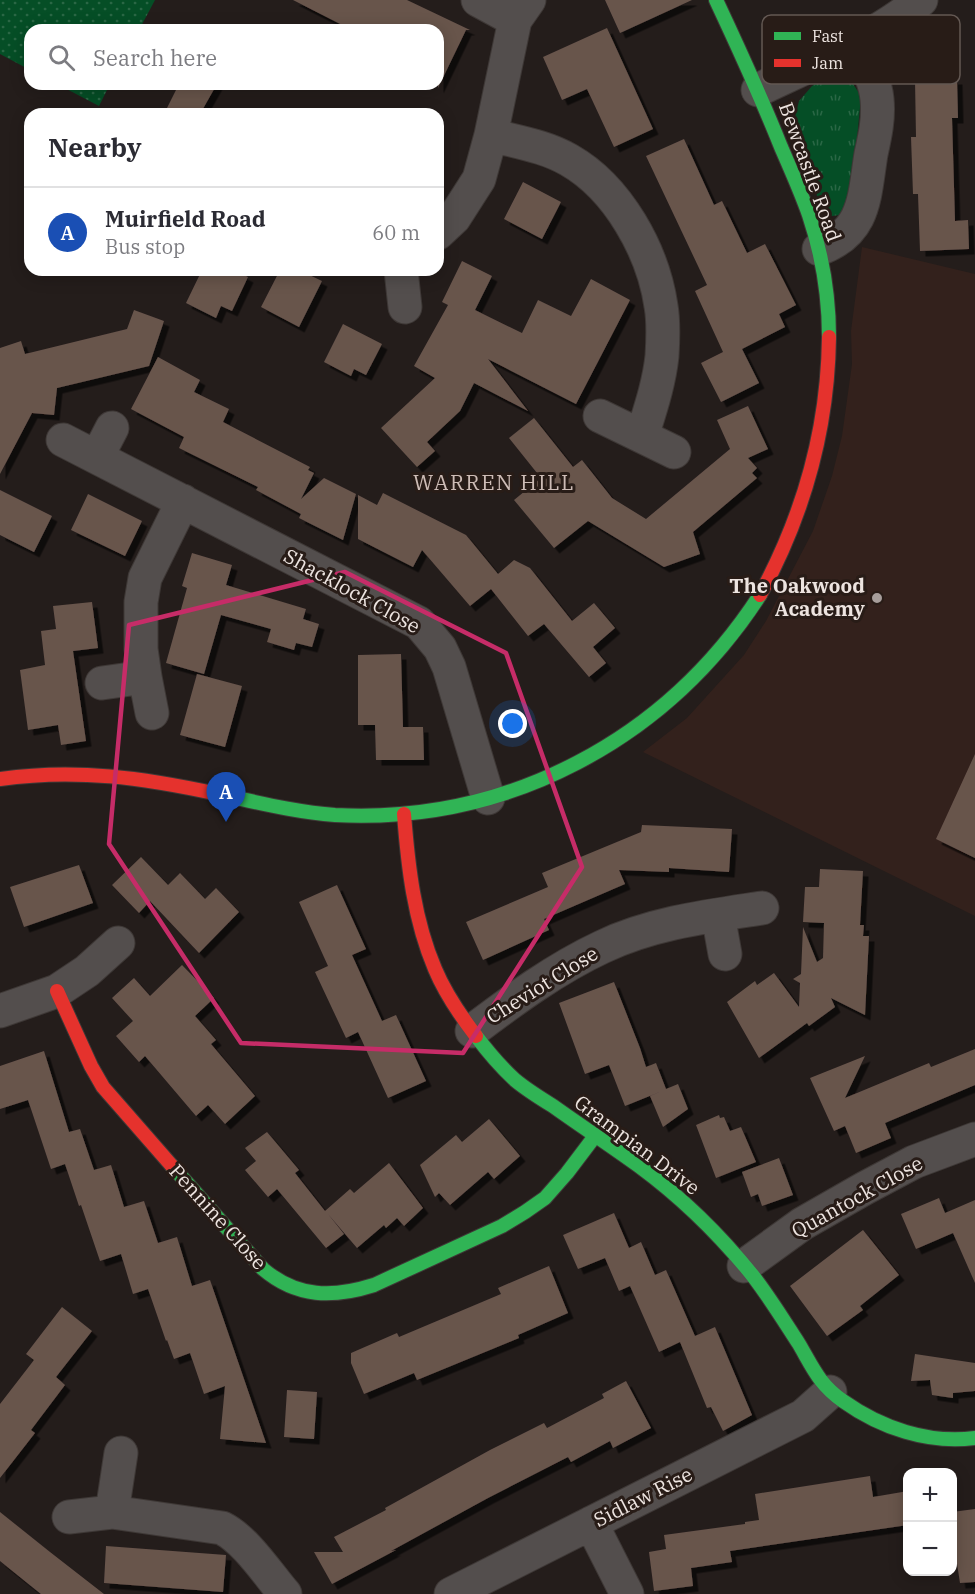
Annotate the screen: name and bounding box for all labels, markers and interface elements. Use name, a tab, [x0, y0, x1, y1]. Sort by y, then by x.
legend	[762, 15, 960, 84]
search box	[24, 24, 444, 90]
text: Fast	[812, 26, 844, 46]
icon: search	[45, 41, 78, 74]
text: Search here	[93, 43, 217, 72]
text: Jam	[812, 53, 843, 73]
street label: Bewcastle Road	[773, 98, 848, 245]
text: Nearby	[48, 130, 142, 164]
text: Muirfield Road	[105, 204, 266, 233]
text: A	[61, 219, 74, 246]
text: 60 m	[372, 219, 420, 246]
text: Bus stop	[105, 233, 185, 260]
district label: WARREN HILL	[413, 468, 575, 496]
street label: Shacklock Close	[279, 542, 425, 639]
place label: The Oakwood Academy	[729, 572, 866, 622]
marker: The Oakwood Academy	[870, 591, 884, 605]
your location	[498, 709, 527, 738]
pin: A	[206, 772, 246, 822]
street label: Cheviot Close	[481, 940, 603, 1030]
street label: Grampian Drive	[569, 1088, 706, 1201]
street label: Quantock Close	[786, 1149, 927, 1244]
street label: Pennine Close	[164, 1158, 273, 1275]
street label: Sidlaw Rise	[589, 1460, 697, 1533]
map controls	[903, 1468, 957, 1576]
button: +	[903, 1468, 957, 1522]
button: −	[903, 1522, 957, 1576]

